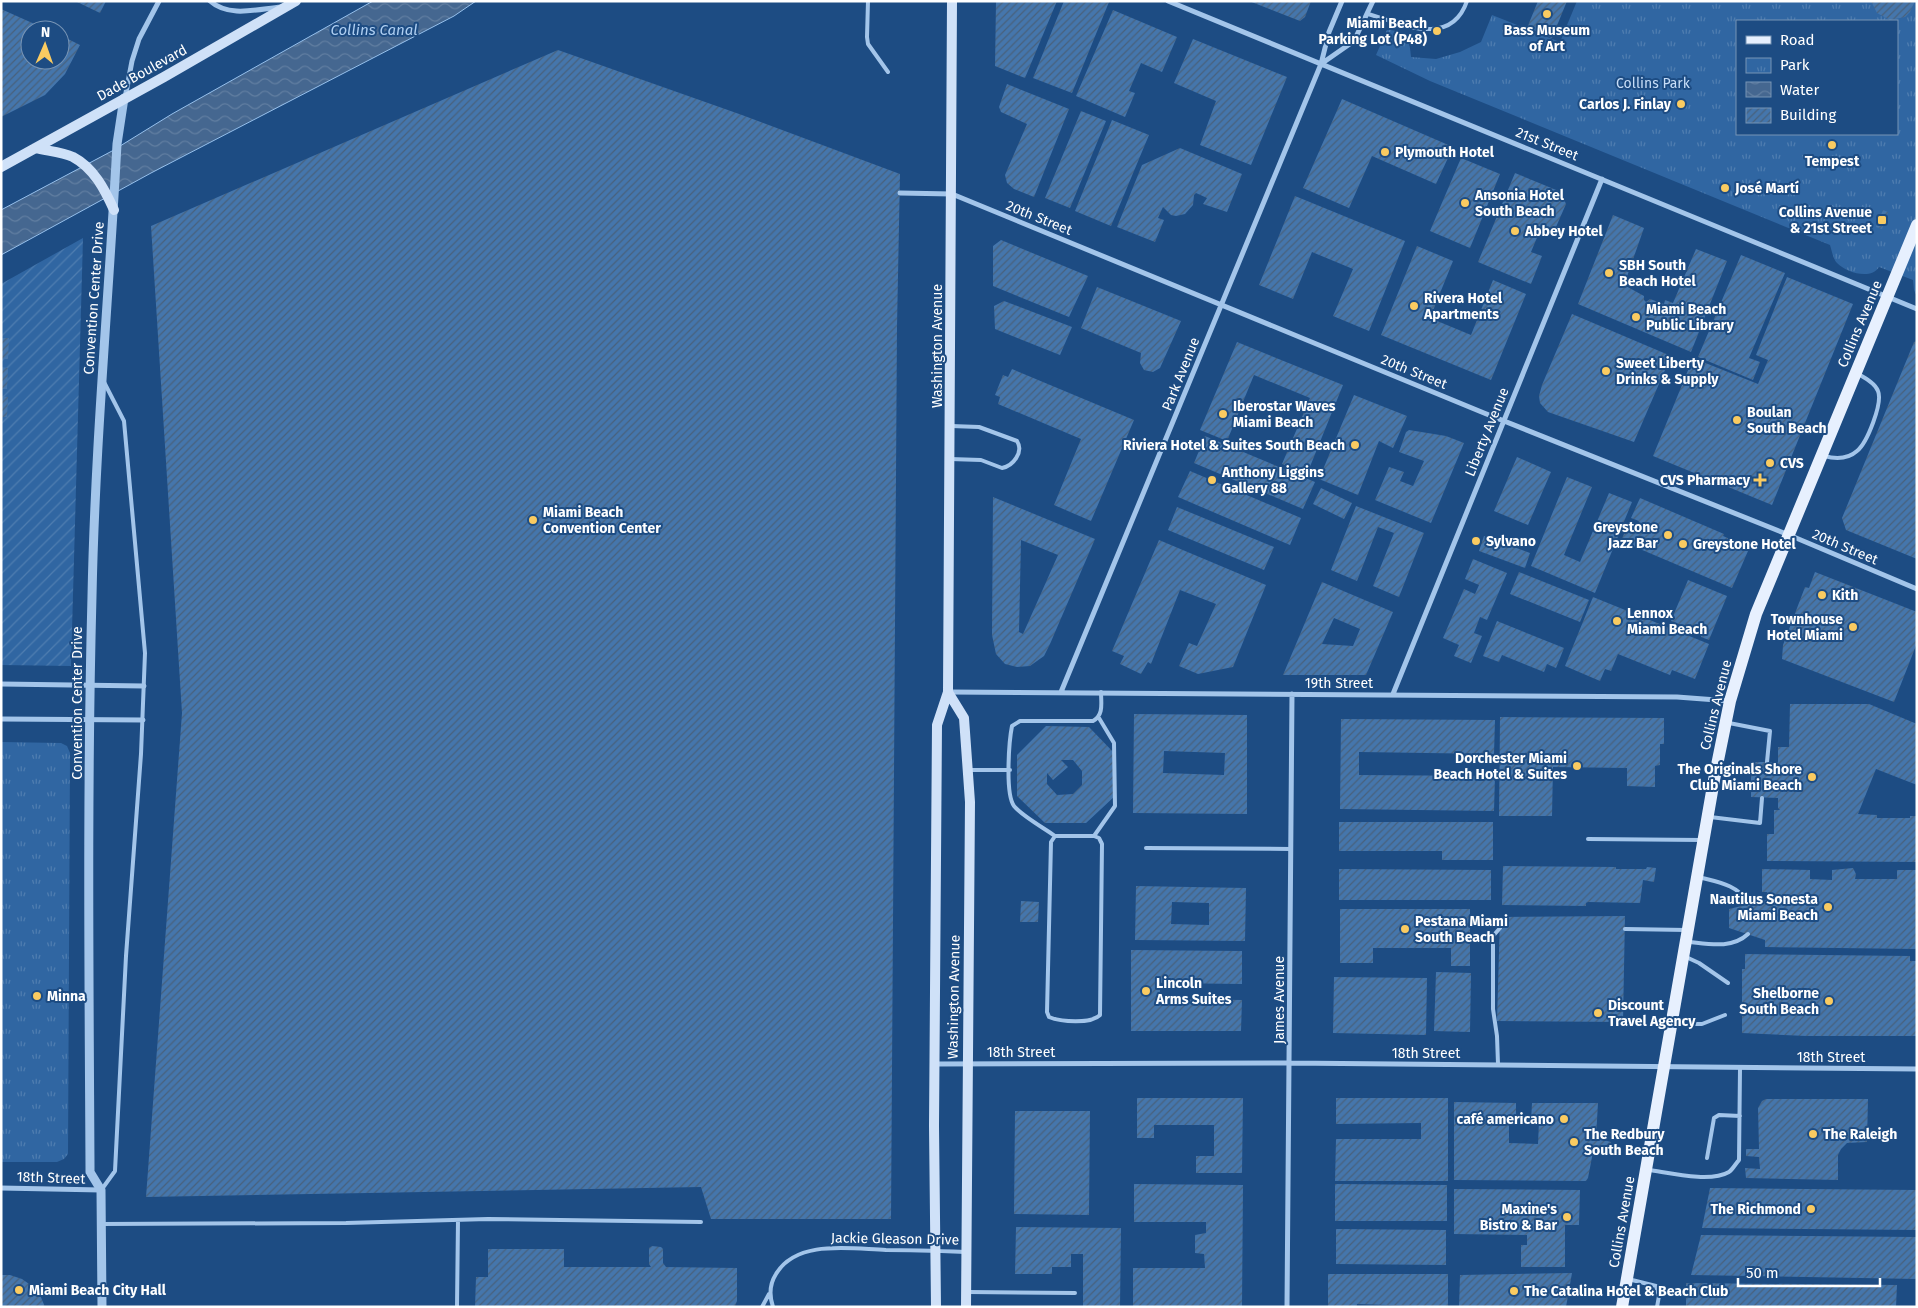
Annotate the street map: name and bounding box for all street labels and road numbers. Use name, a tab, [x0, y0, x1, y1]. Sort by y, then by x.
street label: Dade Boulevard	[94, 41, 190, 105]
street label: 21st Street	[1513, 124, 1582, 165]
street label: 20th Street	[1004, 197, 1075, 239]
street label: Convention Center Drive	[80, 221, 108, 375]
street label: Collins Avenue	[1834, 278, 1886, 370]
street label: Washington Avenue	[929, 284, 946, 408]
street label: Park Avenue	[1159, 335, 1203, 413]
street label: 20th Street	[1379, 351, 1450, 393]
street label: Liberty Avenue	[1461, 385, 1513, 479]
street label: 20th Street	[1810, 526, 1881, 569]
street label: Convention Center Drive	[69, 626, 86, 780]
street label: Collins Avenue	[1697, 658, 1735, 752]
street label: 19th Street	[1305, 675, 1374, 692]
street label: Washington Avenue	[944, 935, 964, 1059]
street label: James Avenue	[1271, 956, 1288, 1044]
street label: 18th Street	[987, 1044, 1056, 1061]
street label: 18th Street	[1392, 1045, 1461, 1062]
street label: 18th Street	[1797, 1049, 1866, 1066]
street label: 18th Street	[16, 1168, 87, 1188]
street label: Collins Avenue	[1606, 1175, 1638, 1269]
street label: Jackie Gleason Drive	[831, 1229, 959, 1249]

